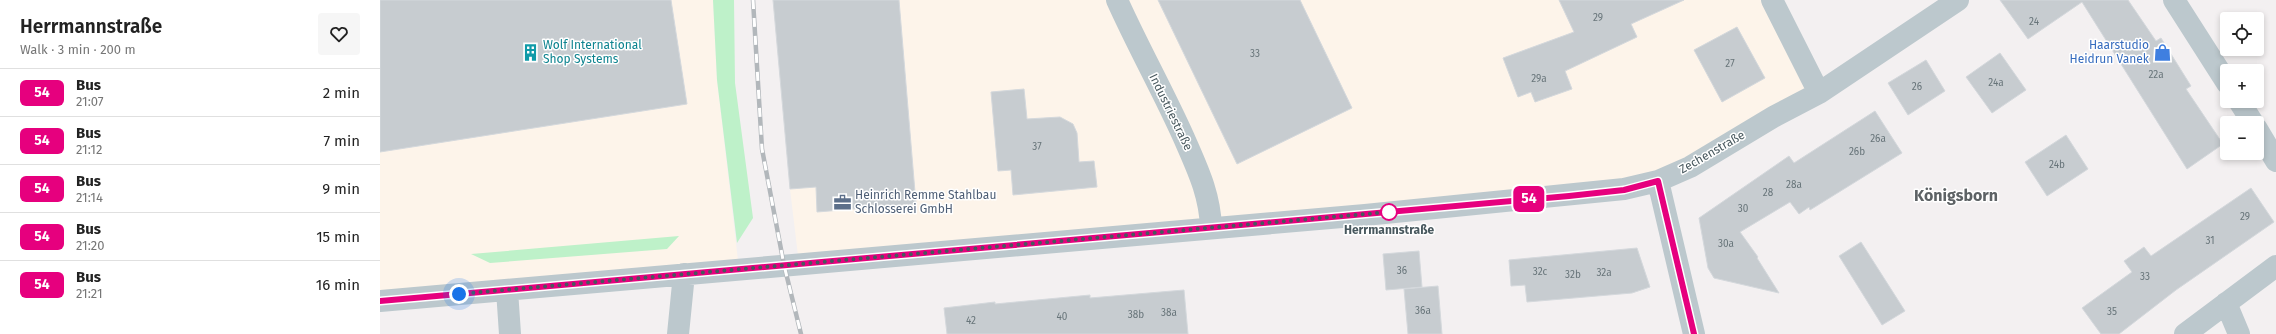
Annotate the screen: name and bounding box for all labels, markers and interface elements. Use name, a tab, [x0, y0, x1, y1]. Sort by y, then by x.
house number: 29	[1593, 12, 1603, 24]
map controls	[2220, 12, 2264, 160]
button: locate	[2220, 12, 2264, 56]
button: heart	[318, 13, 360, 55]
text: Herrmannstraße	[20, 15, 162, 38]
house number: 24	[2029, 16, 2040, 28]
place label: Wolf International Shop Systems	[543, 38, 642, 66]
place label: Haarstudio Heidrun Vanek	[2069, 38, 2150, 66]
text: Walk · 3 min · 200 m	[20, 42, 136, 57]
building icon: Wolf International Shop Systems	[520, 42, 540, 62]
shop icon: Haarstudio Heidrun Vanek	[2152, 42, 2172, 62]
house number: 33	[1250, 48, 1260, 60]
house number: 27	[1725, 58, 1735, 70]
button: +	[2220, 64, 2264, 108]
house number: 22a	[2148, 69, 2164, 81]
street label: Industriestraße	[1146, 71, 1196, 153]
house number: 29a	[1531, 73, 1547, 85]
text: Bus	[76, 76, 101, 94]
house number: 24a	[1988, 77, 2004, 89]
house number: 26	[1912, 81, 1922, 93]
text: 54	[34, 84, 50, 101]
text: 2 min	[323, 84, 360, 102]
text: 21:07	[76, 94, 104, 109]
button: −	[2220, 116, 2264, 160]
text: Bus	[76, 124, 101, 142]
street label: Zechenstraße	[1677, 128, 1747, 176]
text: 54	[34, 132, 50, 149]
text: 7 min	[323, 132, 360, 150]
house number: 26a	[1870, 133, 1886, 145]
house number: 37	[1032, 141, 1042, 153]
text: 21:12	[76, 142, 102, 157]
house number: 26b	[1849, 146, 1865, 158]
house number: 24b	[2049, 159, 2065, 171]
text: Bus	[76, 172, 101, 190]
house number: 28a	[1786, 179, 1802, 191]
text: 54	[34, 180, 50, 197]
text: 9 min	[322, 180, 360, 198]
line badge: 54	[1511, 186, 1547, 212]
district label: Königsborn	[1914, 186, 1998, 205]
house number: 28	[1763, 187, 1774, 199]
place label: Heinrich Remme Stahlbau Schlosserei GmbH	[855, 188, 996, 216]
text: 21:14	[76, 190, 103, 205]
text: 54	[1521, 190, 1537, 207]
office icon: Heinrich Remme Stahlbau Schlosserei GmbH	[832, 192, 852, 212]
marker: Herrmannstraße	[1380, 203, 1398, 221]
house number: 30	[1738, 203, 1749, 215]
house number: 29	[2240, 211, 2250, 223]
text: Bus	[76, 220, 101, 238]
place label: Herrmannstraße	[1344, 223, 1434, 237]
text: 54	[34, 228, 50, 245]
text: 15 min	[316, 228, 360, 246]
house number: 31	[2205, 235, 2215, 247]
text: 21:20	[76, 238, 105, 253]
house number: 30a	[1718, 238, 1734, 250]
house number: 36	[1397, 265, 1407, 277]
house number: 32c	[1533, 266, 1547, 278]
house number: 32a	[1596, 267, 1612, 279]
text: Bus	[76, 268, 101, 286]
house number: 32b	[1565, 269, 1581, 281]
house number: 33	[2140, 271, 2150, 283]
text: 54	[34, 276, 50, 293]
text: 16 min	[316, 276, 360, 294]
your location	[449, 284, 469, 304]
text: 21:21	[76, 286, 103, 301]
house number: 36a	[1415, 305, 1431, 317]
house number: 35	[2107, 306, 2117, 318]
house number: 38a	[1161, 307, 1177, 319]
house number: 38b	[1128, 309, 1144, 321]
house number: 40	[1057, 311, 1068, 323]
house number: 42	[966, 315, 976, 327]

